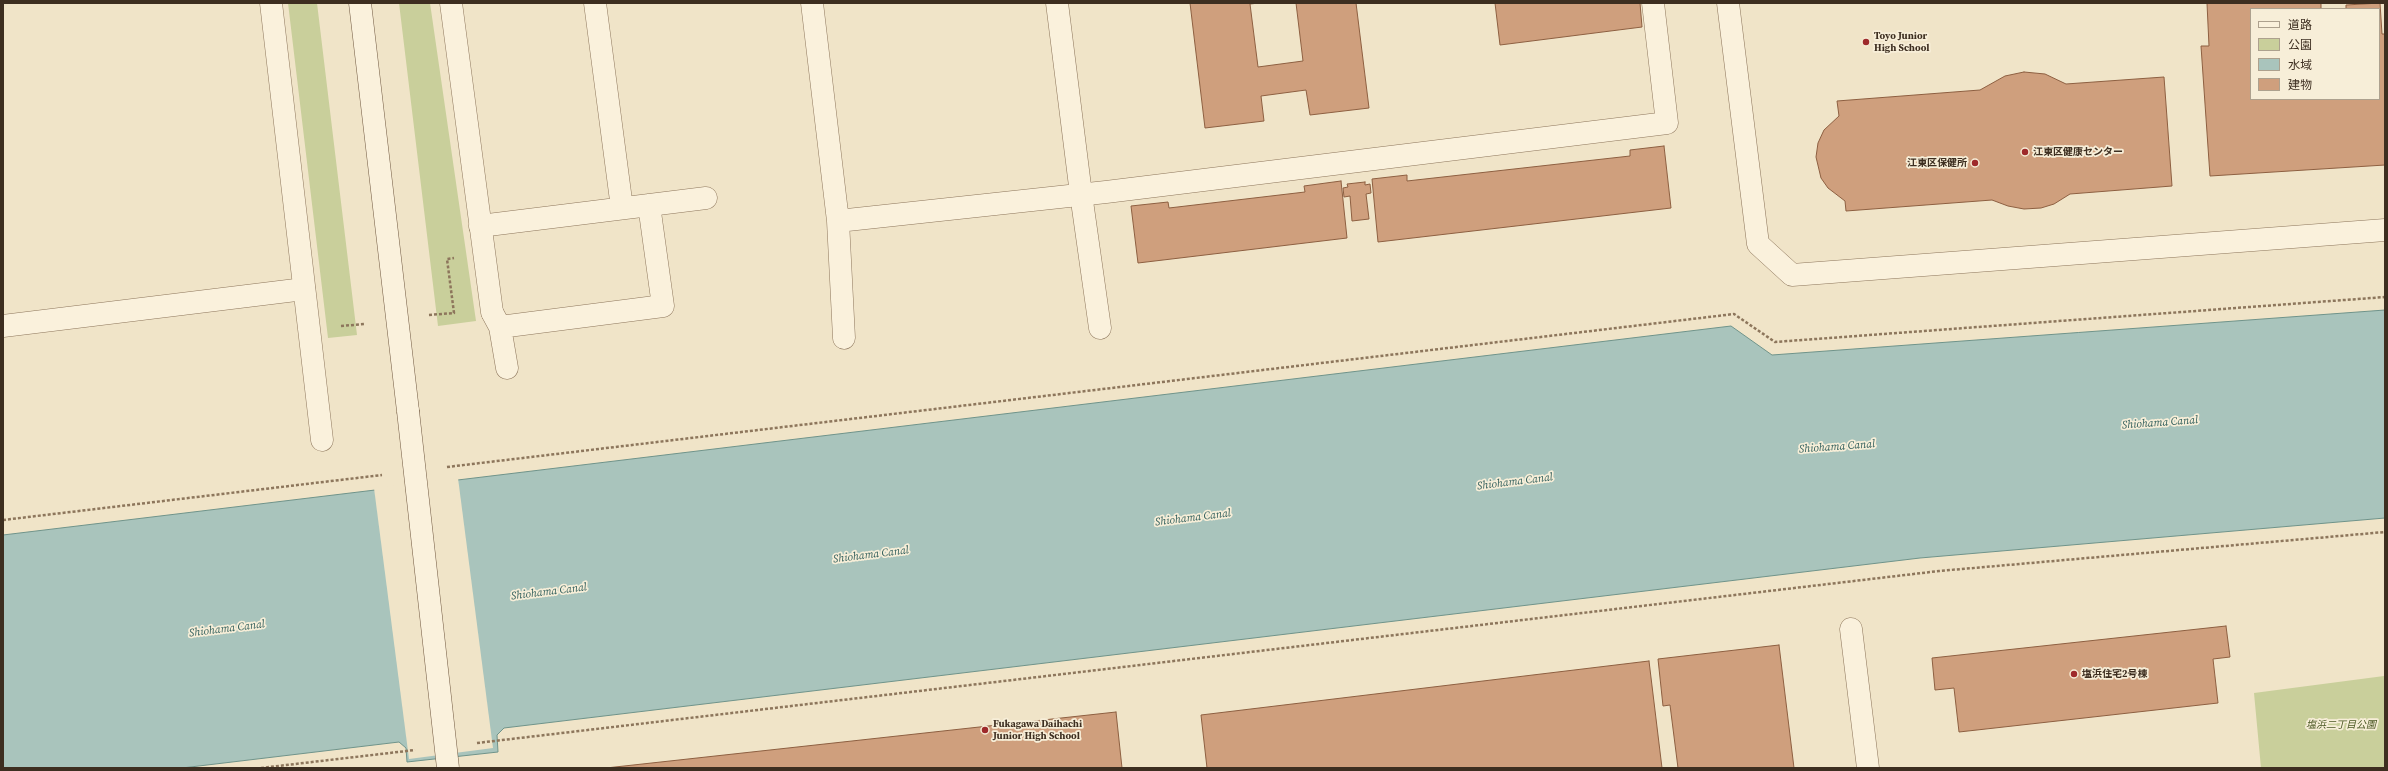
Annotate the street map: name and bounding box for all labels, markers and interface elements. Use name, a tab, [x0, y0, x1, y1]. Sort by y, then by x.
legend	[2250, 8, 2380, 100]
text: 道路	[2288, 17, 2312, 33]
place label: Toyo Junior High School	[1874, 30, 1930, 54]
marker: Toyo Junior High School	[1861, 37, 1871, 47]
text: 公園	[2288, 37, 2312, 53]
text: 水域	[2288, 57, 2312, 73]
text: 建物	[2288, 77, 2312, 93]
place label: 江東区健康センター	[2033, 146, 2123, 158]
marker: 江東区健康センター	[2020, 147, 2030, 157]
place label: 江東区保健所	[1907, 157, 1967, 169]
marker: 江東区保健所	[1970, 158, 1980, 168]
water label: Shiohama Canal	[2122, 414, 2198, 432]
water label: Shiohama Canal	[1799, 438, 1875, 456]
water label: Shiohama Canal	[1476, 471, 1554, 493]
water label: Shiohama Canal	[1154, 507, 1232, 529]
water label: Shiohama Canal	[832, 544, 910, 566]
water label: Shiohama Canal	[510, 581, 588, 603]
water label: Shiohama Canal	[188, 618, 266, 640]
place label: 塩浜住宅2号棟	[2082, 668, 2147, 680]
marker: 塩浜住宅2号棟	[2069, 669, 2079, 679]
place label: Fukagawa Daihachi Junior High School	[993, 718, 1082, 742]
park label: 塩浜二丁目公園	[2306, 719, 2376, 731]
marker: Fukagawa Daihachi Junior High School	[980, 725, 990, 735]

